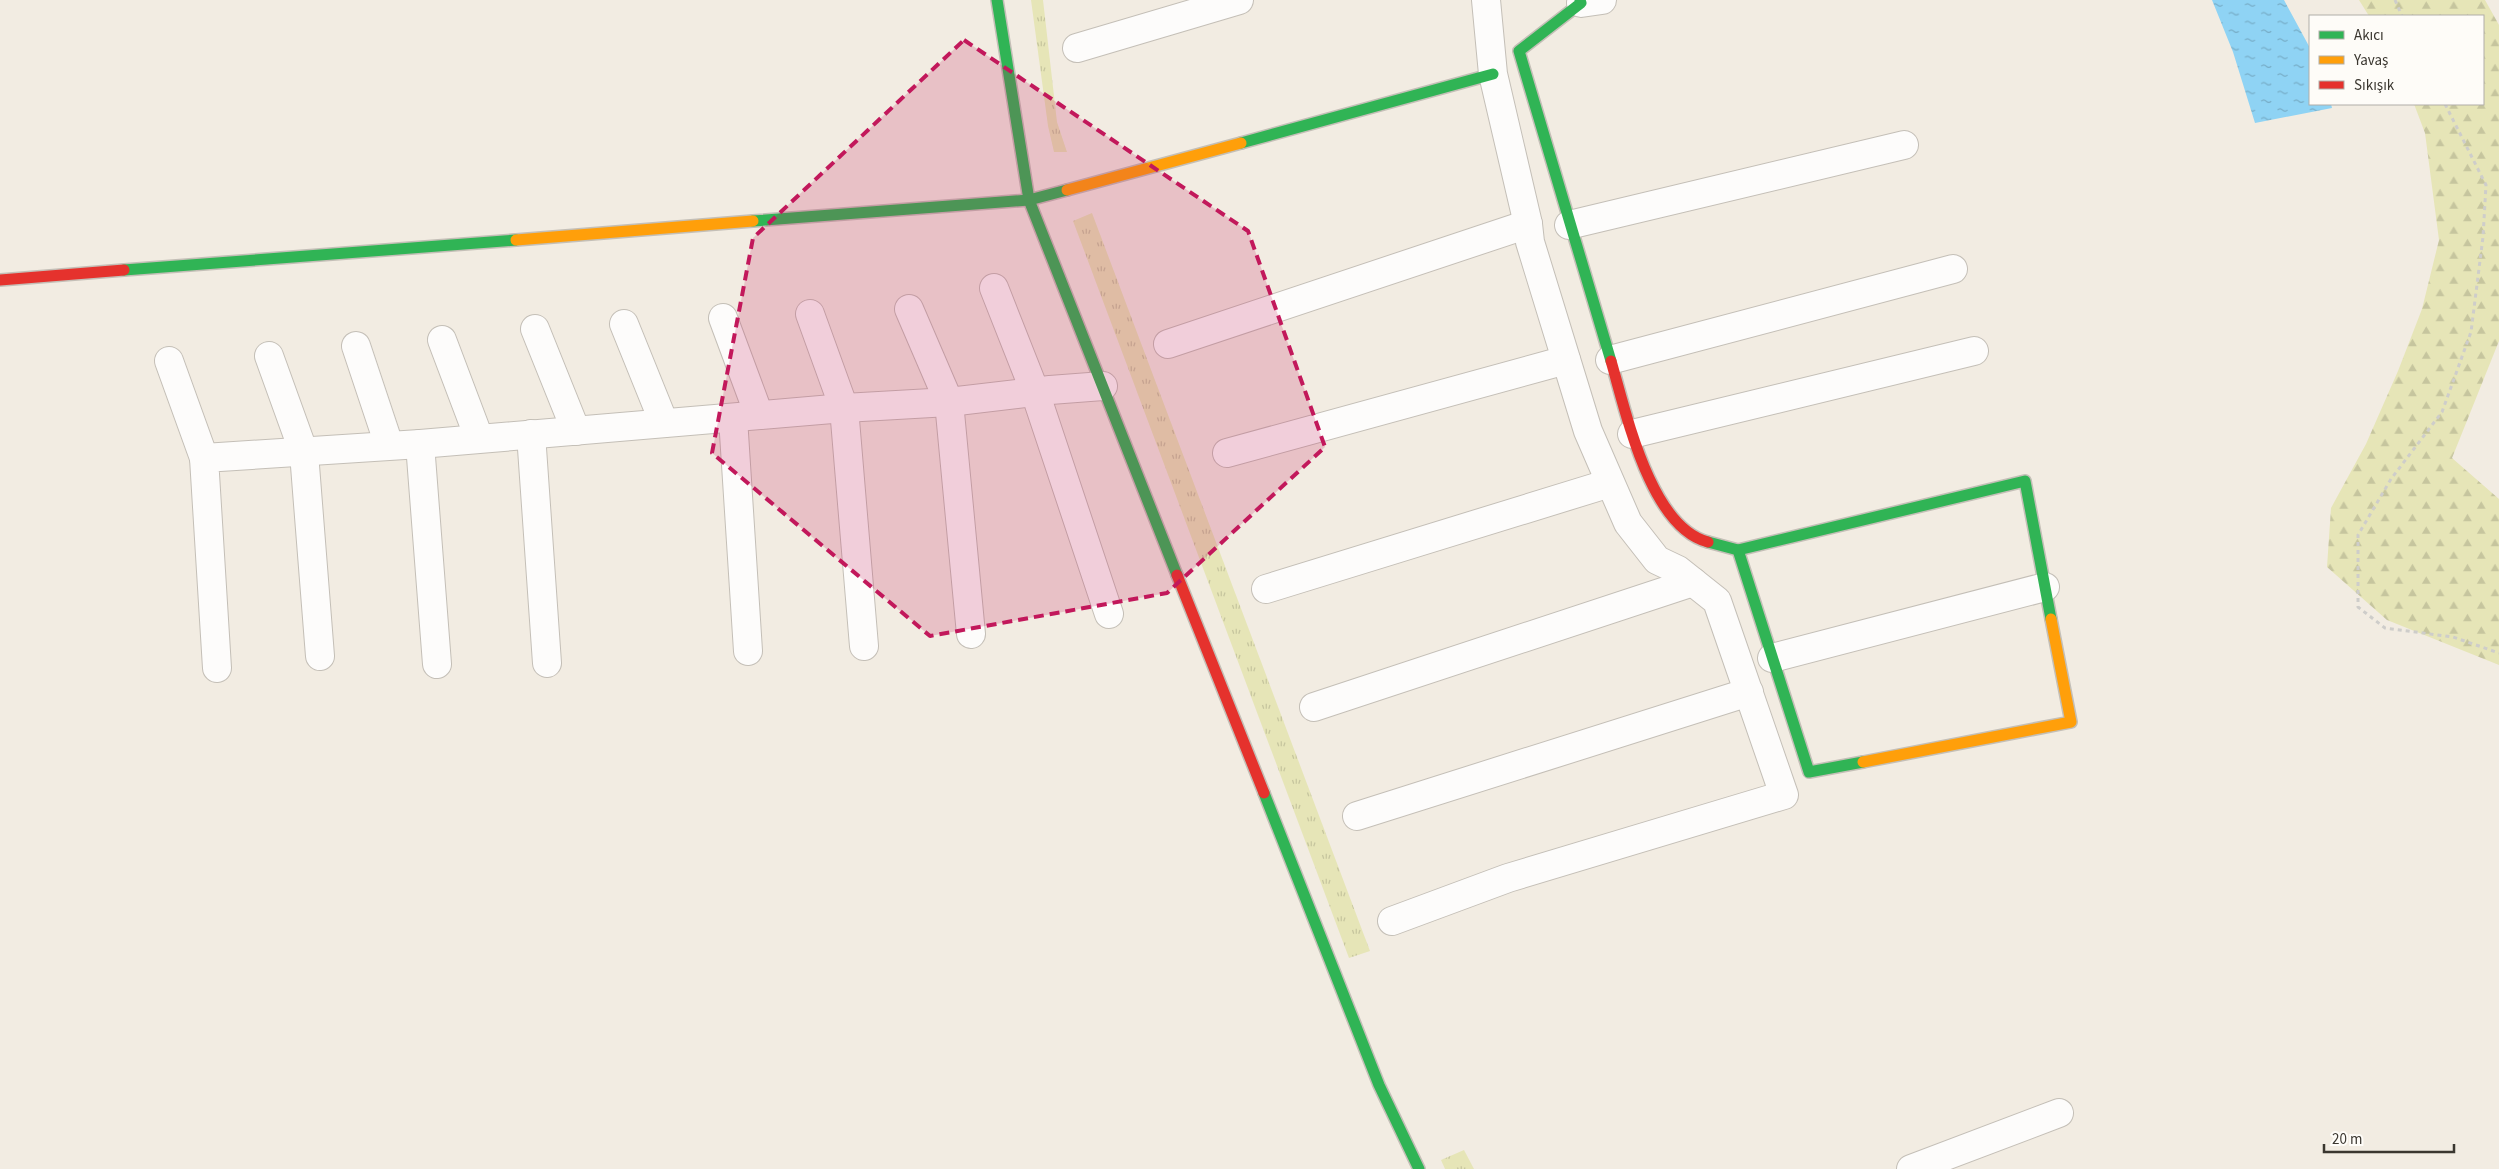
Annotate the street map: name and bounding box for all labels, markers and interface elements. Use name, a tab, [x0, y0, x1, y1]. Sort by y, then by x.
legend	[2309, 15, 2484, 105]
text: Akıcı	[2354, 25, 2384, 46]
text: Yavaş	[2353, 50, 2388, 71]
text: Sıkışık	[2354, 75, 2395, 96]
scale bar	[2324, 1122, 2454, 1154]
text: 20 m	[2332, 1129, 2362, 1150]

